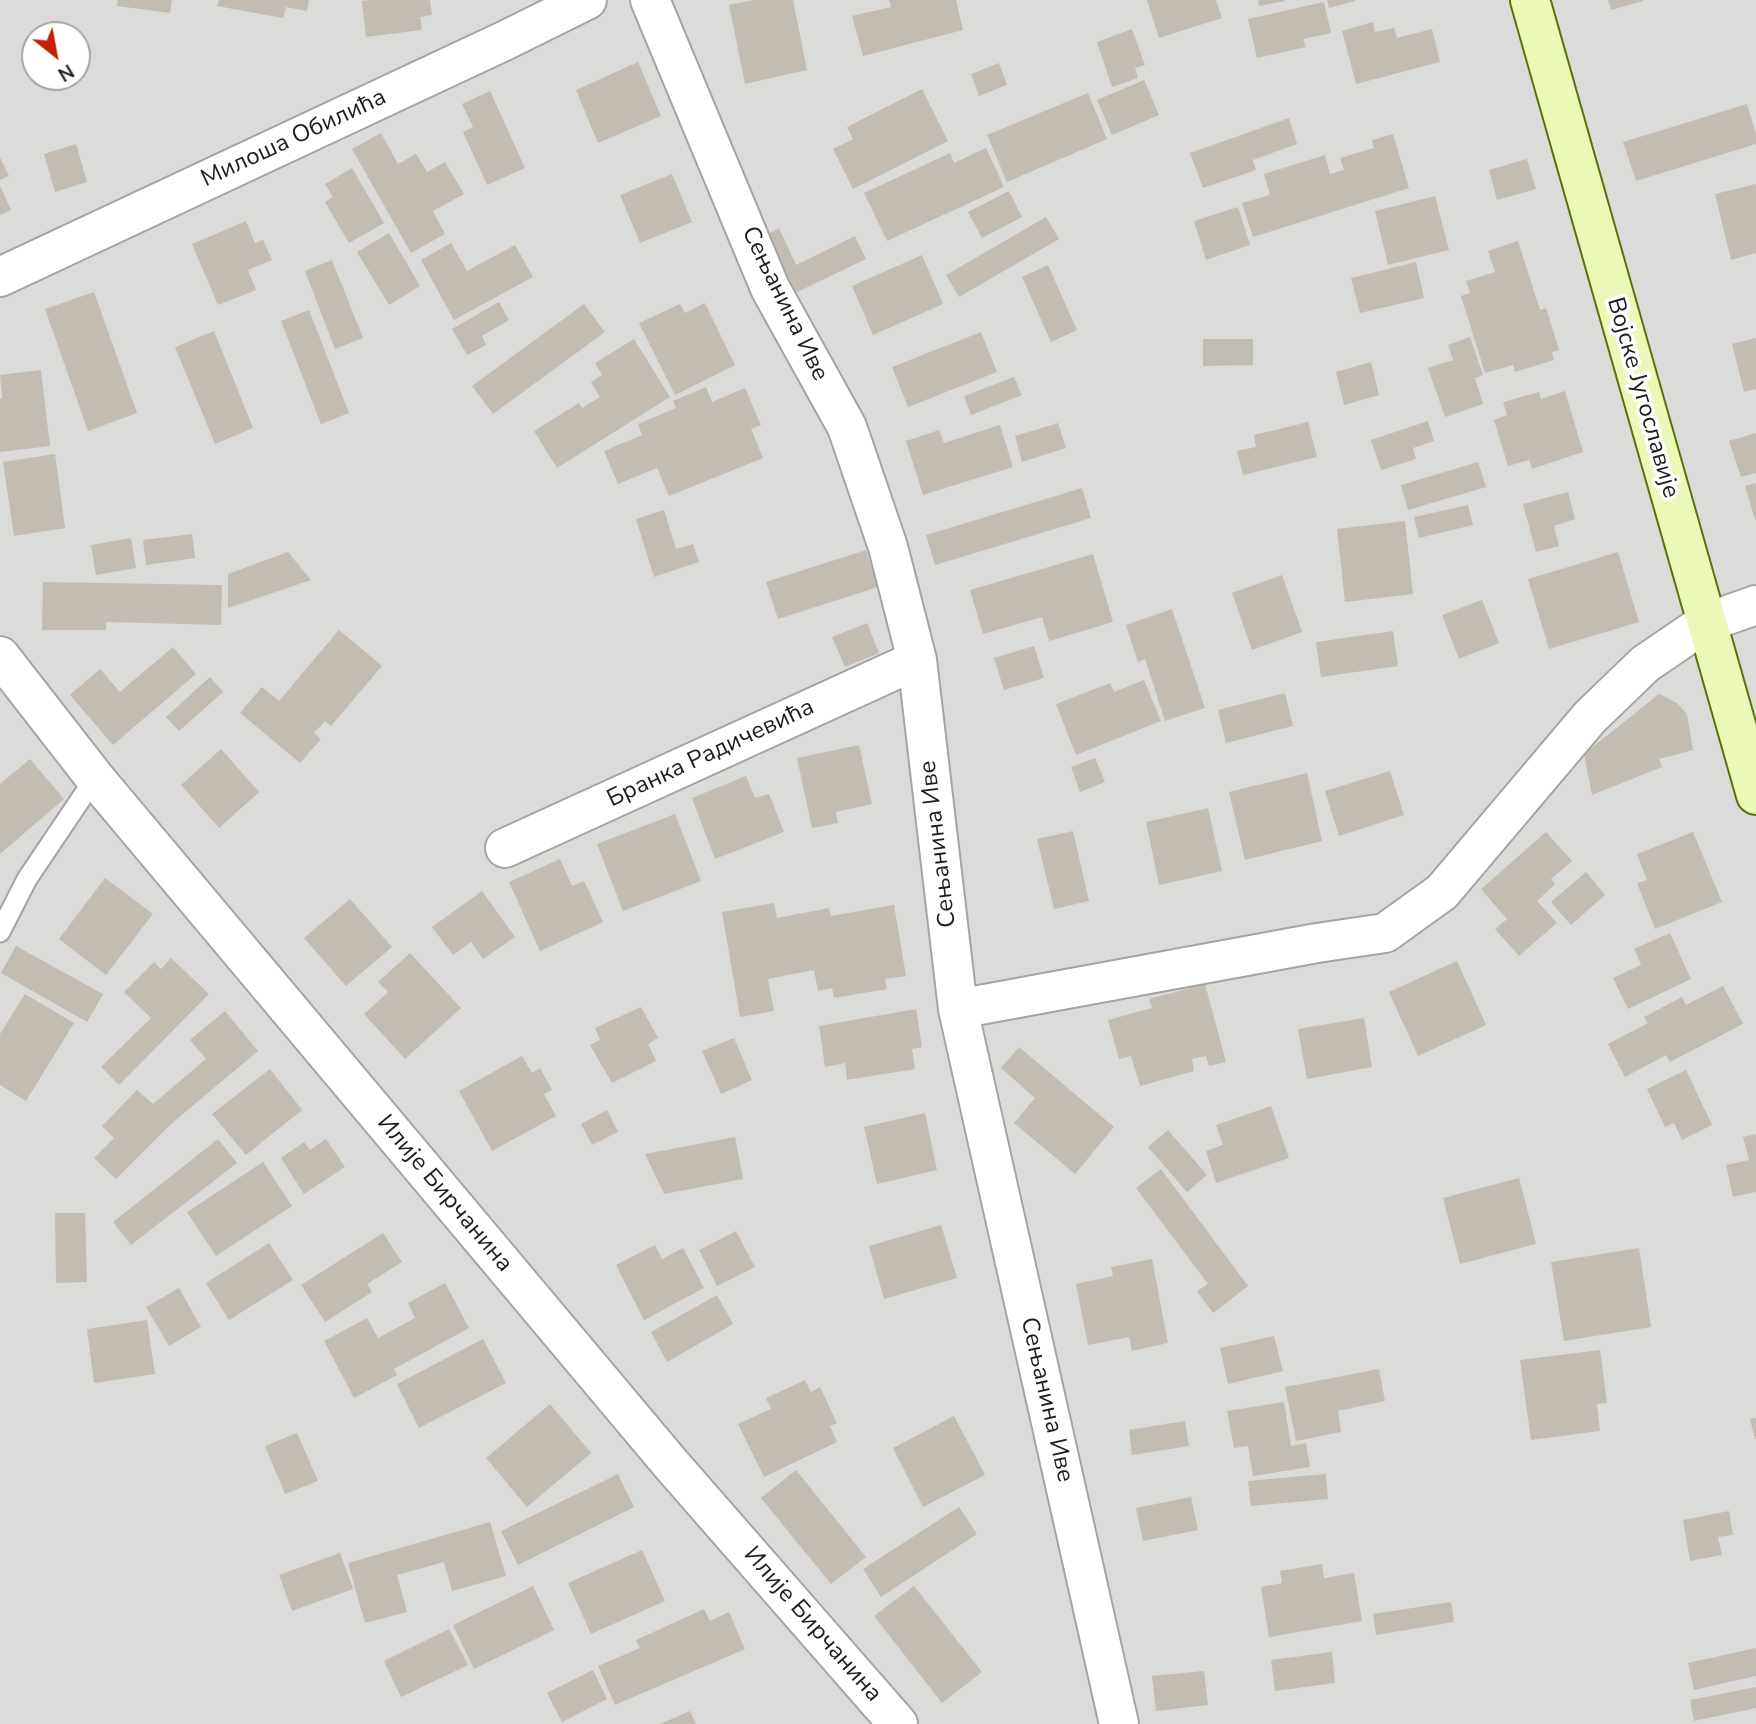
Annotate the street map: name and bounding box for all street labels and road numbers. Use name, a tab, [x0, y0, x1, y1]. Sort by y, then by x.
street label: Милоша Обилића	[197, 84, 391, 194]
street label: Сењанина Иве	[734, 222, 834, 386]
street label: Војске Југославије	[1600, 294, 1684, 502]
street label: Бранка Радичевића	[603, 693, 819, 815]
street label: Сењанина Иве	[914, 759, 964, 929]
street label: Илије Бирчанина	[370, 1110, 518, 1278]
street label: Сењанина Иве	[1013, 1315, 1079, 1485]
street label: Илије Бирчанина	[737, 1542, 887, 1708]

